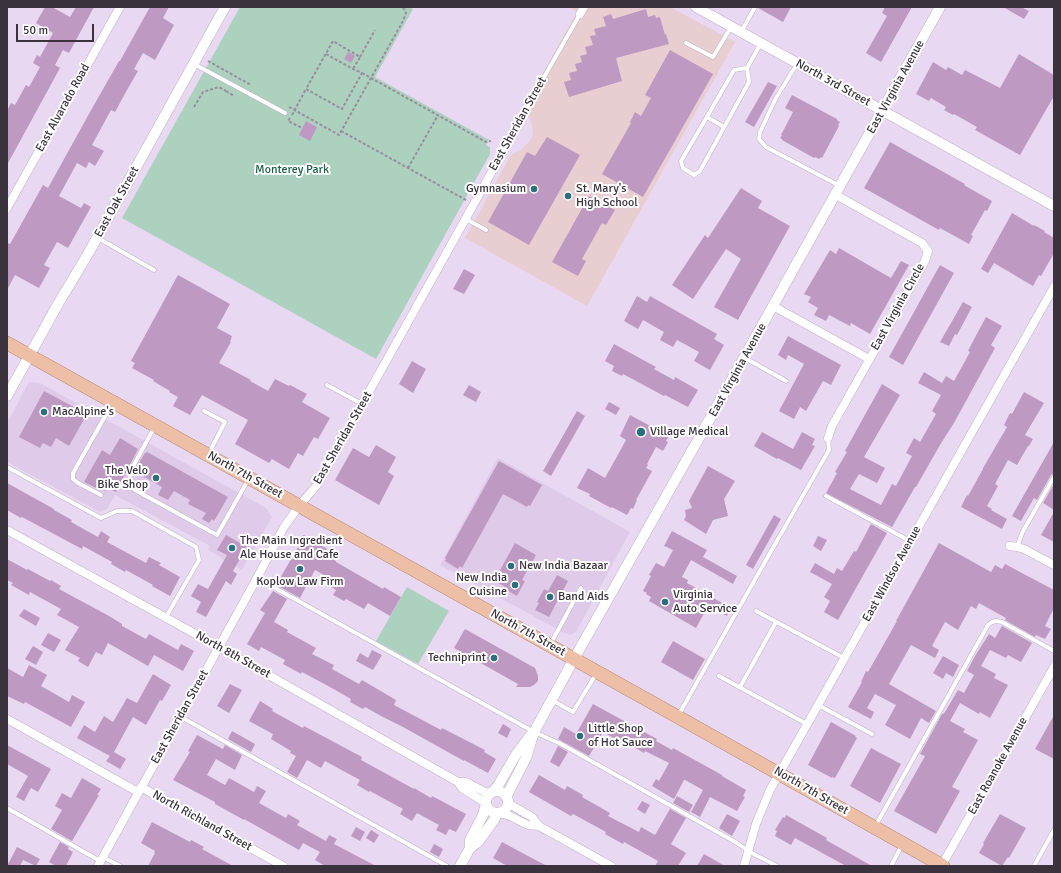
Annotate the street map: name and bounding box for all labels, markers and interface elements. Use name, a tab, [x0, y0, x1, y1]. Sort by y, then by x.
scale bar	[18, 16, 96, 42]
text: 50 m	[23, 23, 48, 38]
street label: East Virginia Avenue	[864, 38, 928, 136]
street label: North 3rd Street	[793, 56, 873, 110]
street label: East Alvarado Road	[33, 62, 93, 154]
street label: East Sheridan Street	[486, 75, 550, 173]
park label: Monterey Park	[255, 163, 329, 177]
street label: East Oak Street	[92, 164, 142, 240]
place label: Gymnasium	[466, 182, 526, 196]
place label: St. Mary's High School	[576, 182, 638, 210]
marker: Gymnasium	[529, 184, 539, 194]
marker: St. Mary's High School	[563, 191, 573, 201]
street label: East Virginia Circle	[868, 261, 928, 353]
street label: East Virginia Avenue	[706, 321, 770, 419]
street label: East Sheridan Street	[311, 389, 375, 487]
place label: MacAlpine's	[52, 405, 114, 419]
marker: MacAlpine's	[39, 407, 49, 417]
place label: Village Medical	[650, 425, 729, 439]
marker: Village Medical	[635, 426, 647, 438]
street label: North 7th Street	[205, 448, 285, 502]
place label: The Velo Bike Shop	[97, 464, 148, 492]
marker: The Velo Bike Shop	[151, 473, 161, 483]
street label: East Windsor Avenue	[860, 524, 924, 624]
place label: The Main Ingredient Ale House and Cafe	[240, 534, 342, 562]
marker: The Main Ingredient Ale House and Cafe	[227, 543, 237, 553]
place label: New India Bazaar	[519, 559, 608, 573]
marker: New India Bazaar	[506, 561, 516, 571]
marker: Koplow Law Firm	[295, 564, 305, 574]
place label: New India Cuisine	[456, 571, 507, 599]
place label: Koplow Law Firm	[256, 575, 344, 589]
marker: New India Cuisine	[510, 580, 520, 590]
place label: Virginia Auto Service	[673, 588, 737, 616]
place label: Band Aids	[558, 590, 609, 604]
marker: Band Aids	[545, 592, 555, 602]
marker: Virginia Auto Service	[660, 597, 670, 607]
street label: North 7th Street	[488, 606, 568, 660]
street label: North 8th Street	[193, 628, 273, 682]
place label: Techniprint	[428, 651, 486, 665]
marker: Techniprint	[489, 653, 499, 663]
street label: East Sheridan Street	[148, 668, 212, 766]
street label: East Roanoke Avenue	[965, 715, 1031, 817]
place label: Little Shop of Hot Sauce	[588, 722, 653, 750]
marker: Little Shop of Hot Sauce	[575, 731, 585, 741]
street label: North 7th Street	[771, 764, 851, 818]
street label: North Richland Street	[150, 788, 254, 854]

